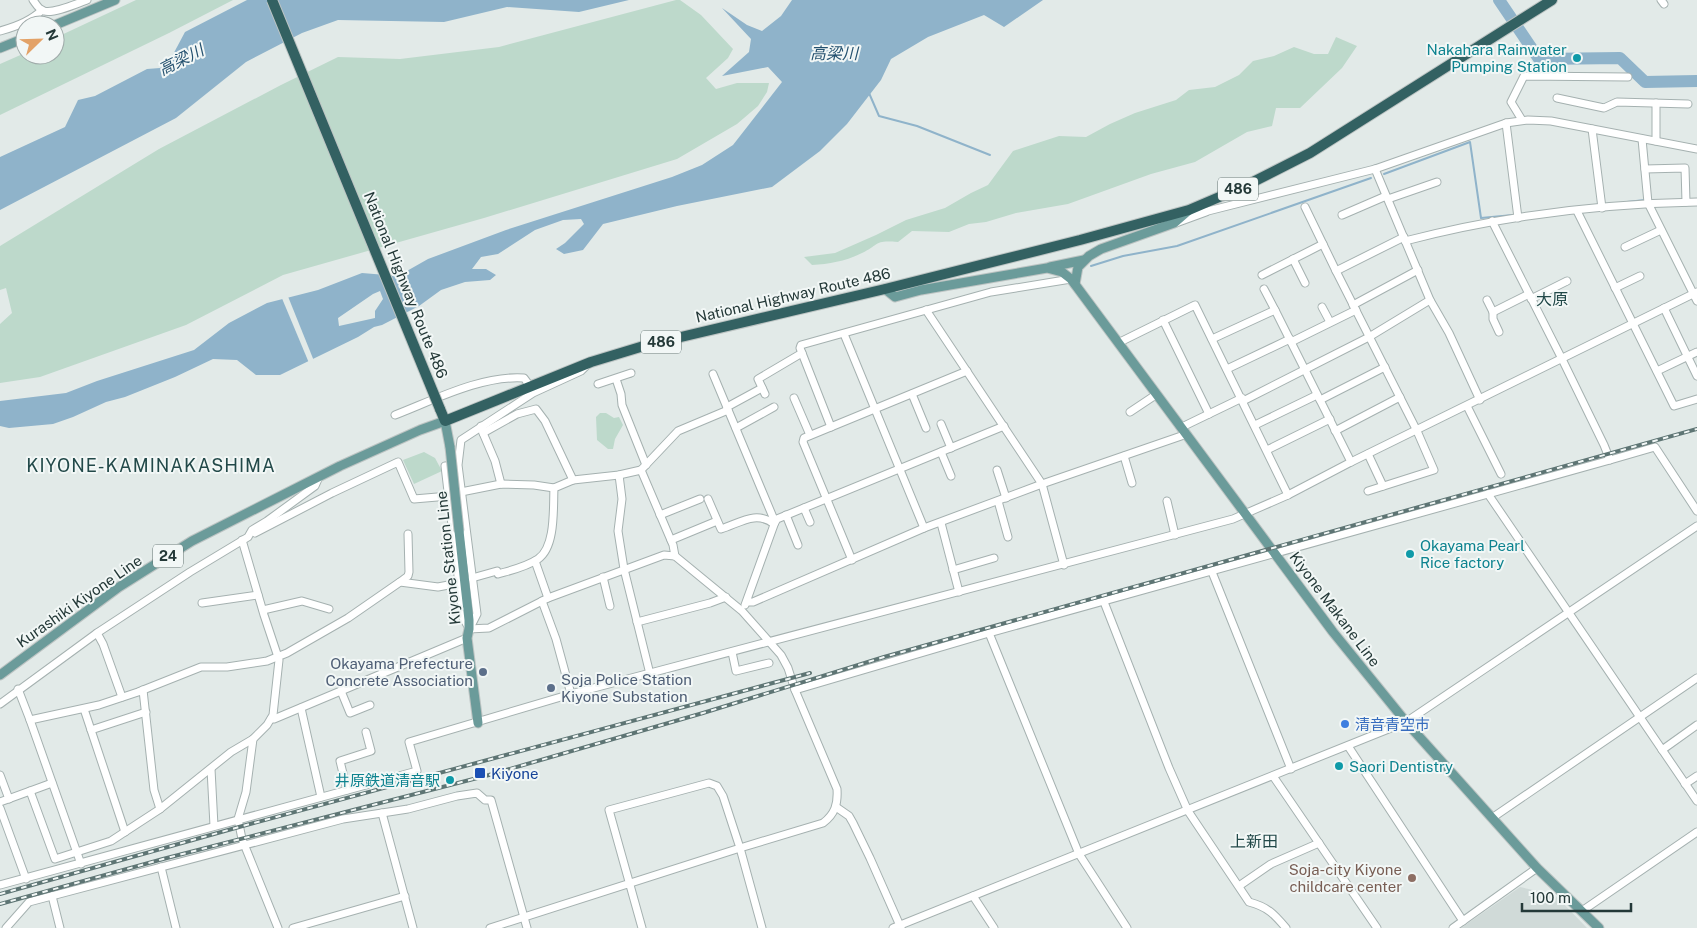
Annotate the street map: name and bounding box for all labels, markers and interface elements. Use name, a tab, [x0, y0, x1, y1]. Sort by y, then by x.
north arrow	[15, 15, 65, 65]
text: N	[42, 27, 61, 43]
water label: 高梁川	[155, 40, 208, 79]
place label: Nakahara Rainwater Pumping Station	[1426, 41, 1567, 75]
water label: 高梁川	[810, 44, 860, 63]
marker: Nakahara Rainwater Pumping Station	[1571, 52, 1583, 64]
road number: 486	[1218, 178, 1258, 200]
street label: National Highway Route 486	[361, 189, 451, 381]
street label: National Highway Route 486	[694, 264, 892, 326]
district label: 大原	[1536, 290, 1568, 309]
road number: 486	[641, 331, 681, 354]
district label: KIYONE-KAMINAKASHIMA	[26, 455, 276, 476]
street label: Kiyone Station Line	[433, 490, 463, 626]
place label: Okayama Pearl Rice factory	[1420, 537, 1525, 571]
road number: 24	[153, 544, 183, 568]
street label: Kiyone Makane Line	[1286, 548, 1384, 670]
marker: Okayama Pearl Rice factory	[1404, 548, 1416, 560]
street label: Kurashiki Kiyone Line	[13, 551, 145, 651]
place label: Okayama Prefecture Concrete Association	[325, 655, 473, 689]
marker: Okayama Prefecture Concrete Association	[477, 666, 489, 678]
place label: Soja Police Station Kiyone Substation	[561, 671, 692, 705]
marker: Soja Police Station Kiyone Substation	[545, 682, 557, 694]
place label: 清音青空市	[1355, 716, 1430, 733]
marker: 清音青空市	[1339, 718, 1351, 730]
place label: Saori Dentistry	[1349, 758, 1453, 775]
marker: Saori Dentistry	[1333, 760, 1345, 772]
place label: Kiyone	[491, 765, 538, 782]
marker: Kiyone	[473, 766, 487, 780]
place label: 井原鉄道清音駅	[335, 772, 440, 789]
marker: 井原鉄道清音駅	[444, 774, 456, 786]
district label: 上新田	[1230, 832, 1278, 851]
place label: Soja-city Kiyone childcare center	[1289, 861, 1402, 895]
marker: Soja-city Kiyone childcare center	[1406, 872, 1418, 884]
scale bar	[1522, 880, 1631, 912]
text: 100 m	[1530, 889, 1571, 906]

